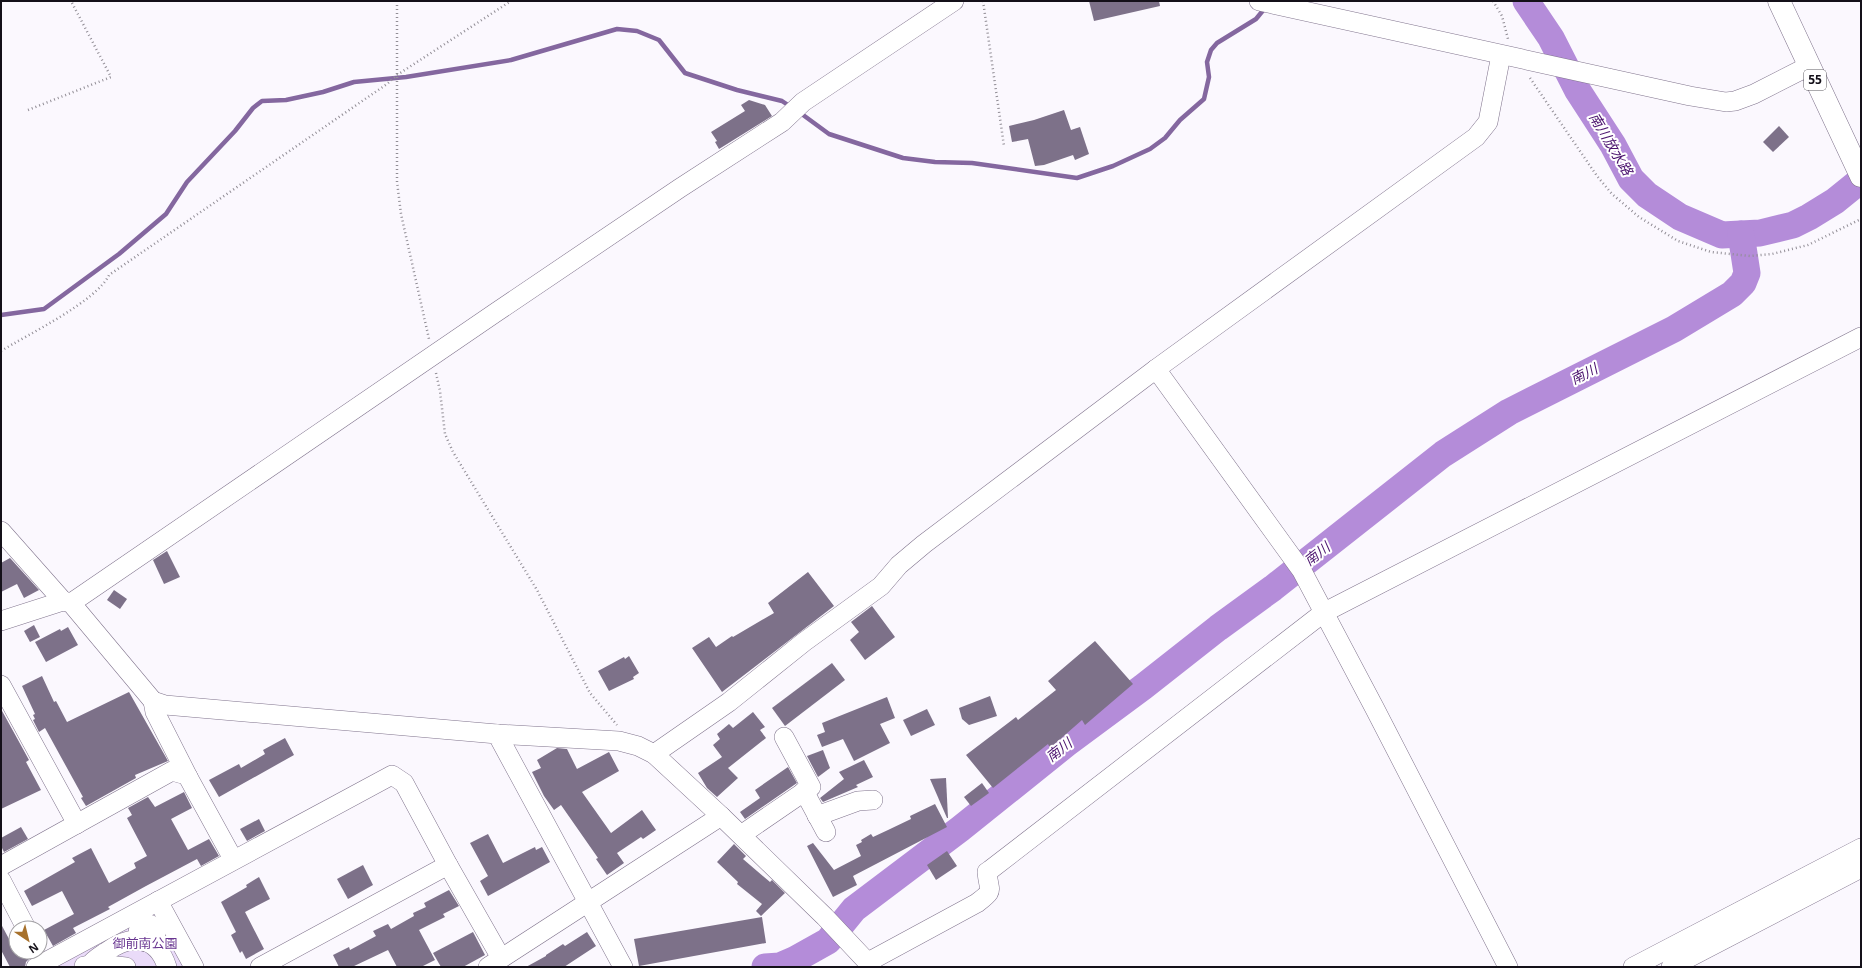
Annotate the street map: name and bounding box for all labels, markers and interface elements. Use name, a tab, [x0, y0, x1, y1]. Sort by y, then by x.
road number: 55	[1804, 70, 1826, 90]
water label: 南川放水路	[1585, 109, 1638, 179]
water label: 南川	[1567, 358, 1602, 388]
water label: 南川	[1300, 536, 1335, 570]
water label: 南川	[1042, 732, 1077, 766]
north arrow	[8, 920, 48, 960]
park label: 御前南公園	[112, 934, 178, 952]
text: N	[26, 940, 42, 957]

